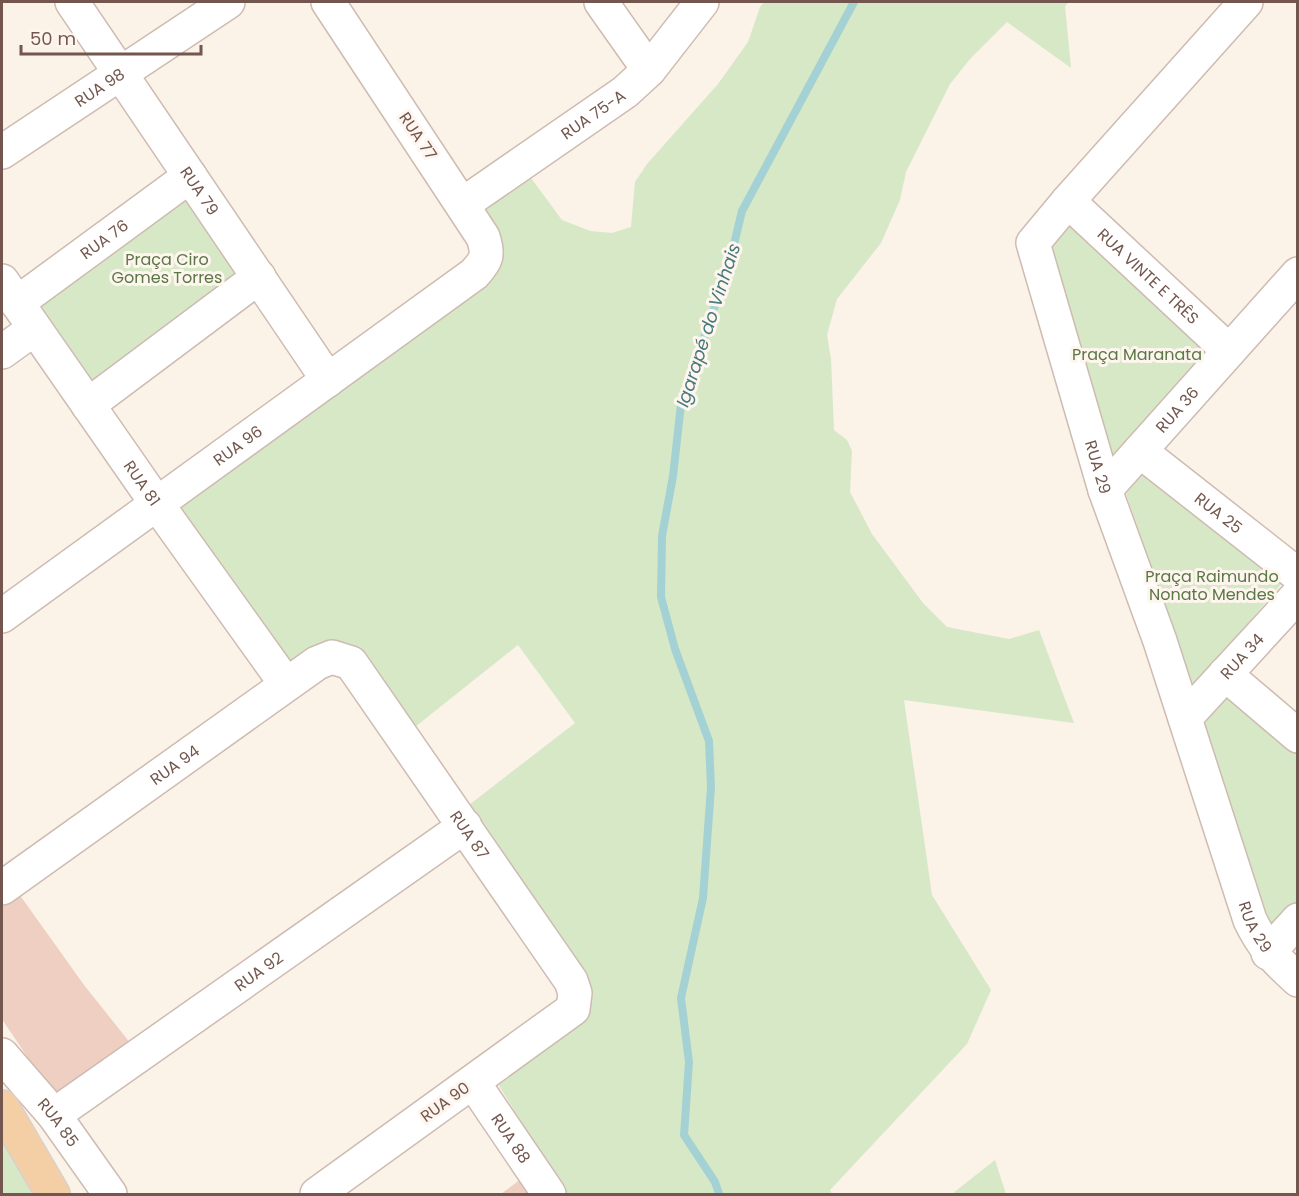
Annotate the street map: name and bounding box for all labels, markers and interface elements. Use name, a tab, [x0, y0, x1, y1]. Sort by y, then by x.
scale bar	[21, 18, 201, 56]
text: 50 m	[30, 26, 76, 51]
street label: RUA 98	[70, 62, 129, 112]
street label: RUA 75-A	[556, 84, 630, 145]
street label: RUA 77	[394, 108, 443, 165]
street label: RUA 79	[175, 162, 225, 220]
street label: RUA 76	[75, 214, 133, 264]
street label: RUA VINTE E TRÊS	[1093, 223, 1204, 329]
water label: Igarapé do Vinhais	[670, 240, 746, 410]
park label: Praça Ciro Gomes Torres	[112, 248, 222, 289]
park label: Praça Maranata	[1072, 343, 1202, 366]
street label: RUA 36	[1150, 381, 1204, 438]
street label: RUA 96	[208, 420, 267, 471]
street label: RUA 29	[1080, 437, 1117, 497]
street label: RUA 81	[118, 456, 166, 510]
street label: RUA 25	[1190, 487, 1247, 539]
park label: Praça Raimundo Nonato Mendes	[1145, 565, 1279, 606]
street label: RUA 34	[1215, 628, 1269, 684]
street label: RUA 94	[145, 739, 204, 790]
street label: RUA 87	[445, 806, 495, 864]
street label: RUA 29	[1233, 898, 1278, 957]
street label: RUA 92	[229, 946, 288, 996]
street label: RUA 90	[416, 1076, 474, 1128]
street label: RUA 85	[33, 1093, 84, 1151]
street label: RUA 88	[486, 1109, 536, 1168]

